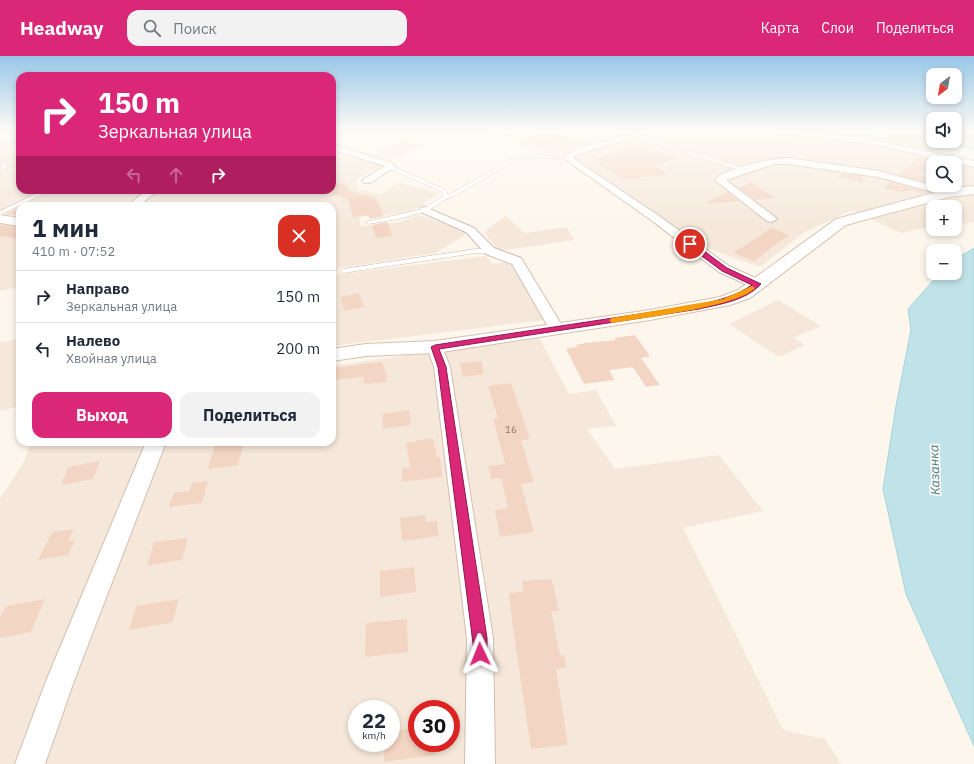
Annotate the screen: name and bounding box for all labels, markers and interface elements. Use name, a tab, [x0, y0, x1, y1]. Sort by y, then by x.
search box	[127, 10, 407, 46]
text: Headway	[20, 16, 103, 40]
icon: search	[141, 17, 163, 39]
text: Поиск	[173, 19, 217, 38]
text: Карта	[761, 19, 799, 37]
text: Слои	[821, 19, 854, 37]
text: Поделиться	[876, 19, 954, 37]
north arrow	[926, 68, 962, 104]
map controls	[926, 68, 962, 280]
text: 150 m	[98, 84, 180, 121]
icon: right	[32, 88, 84, 140]
button: sound	[926, 112, 962, 148]
text: Зеркальная улица	[98, 120, 252, 143]
button: search	[926, 156, 962, 192]
icon: left	[123, 164, 145, 186]
icon: ahead	[165, 164, 187, 186]
icon: right	[207, 164, 229, 186]
button: +	[926, 200, 962, 236]
text: 1 мин	[32, 212, 99, 244]
button: close	[278, 215, 320, 257]
pin	[673, 227, 707, 261]
icon: arrive	[679, 233, 701, 255]
text: 410 m · 07:52	[32, 243, 115, 260]
button: −	[926, 244, 962, 280]
text: Направо	[66, 279, 129, 298]
icon: right	[32, 286, 54, 308]
text: 150 m	[276, 287, 320, 306]
text: Зеркальная улица	[66, 298, 177, 315]
text: Налево	[66, 331, 120, 350]
icon: left	[32, 338, 54, 360]
text: 200 m	[276, 339, 320, 358]
text: Хвойная улица	[66, 350, 157, 367]
button: Выход	[32, 392, 172, 438]
button: Поделиться	[180, 392, 320, 438]
house number: 16	[505, 423, 517, 436]
water label: Казанка	[925, 444, 944, 496]
position arrow	[459, 633, 501, 675]
speed limit sign: 30	[408, 700, 460, 752]
text: 22	[362, 707, 386, 734]
text: km/h	[362, 729, 386, 742]

